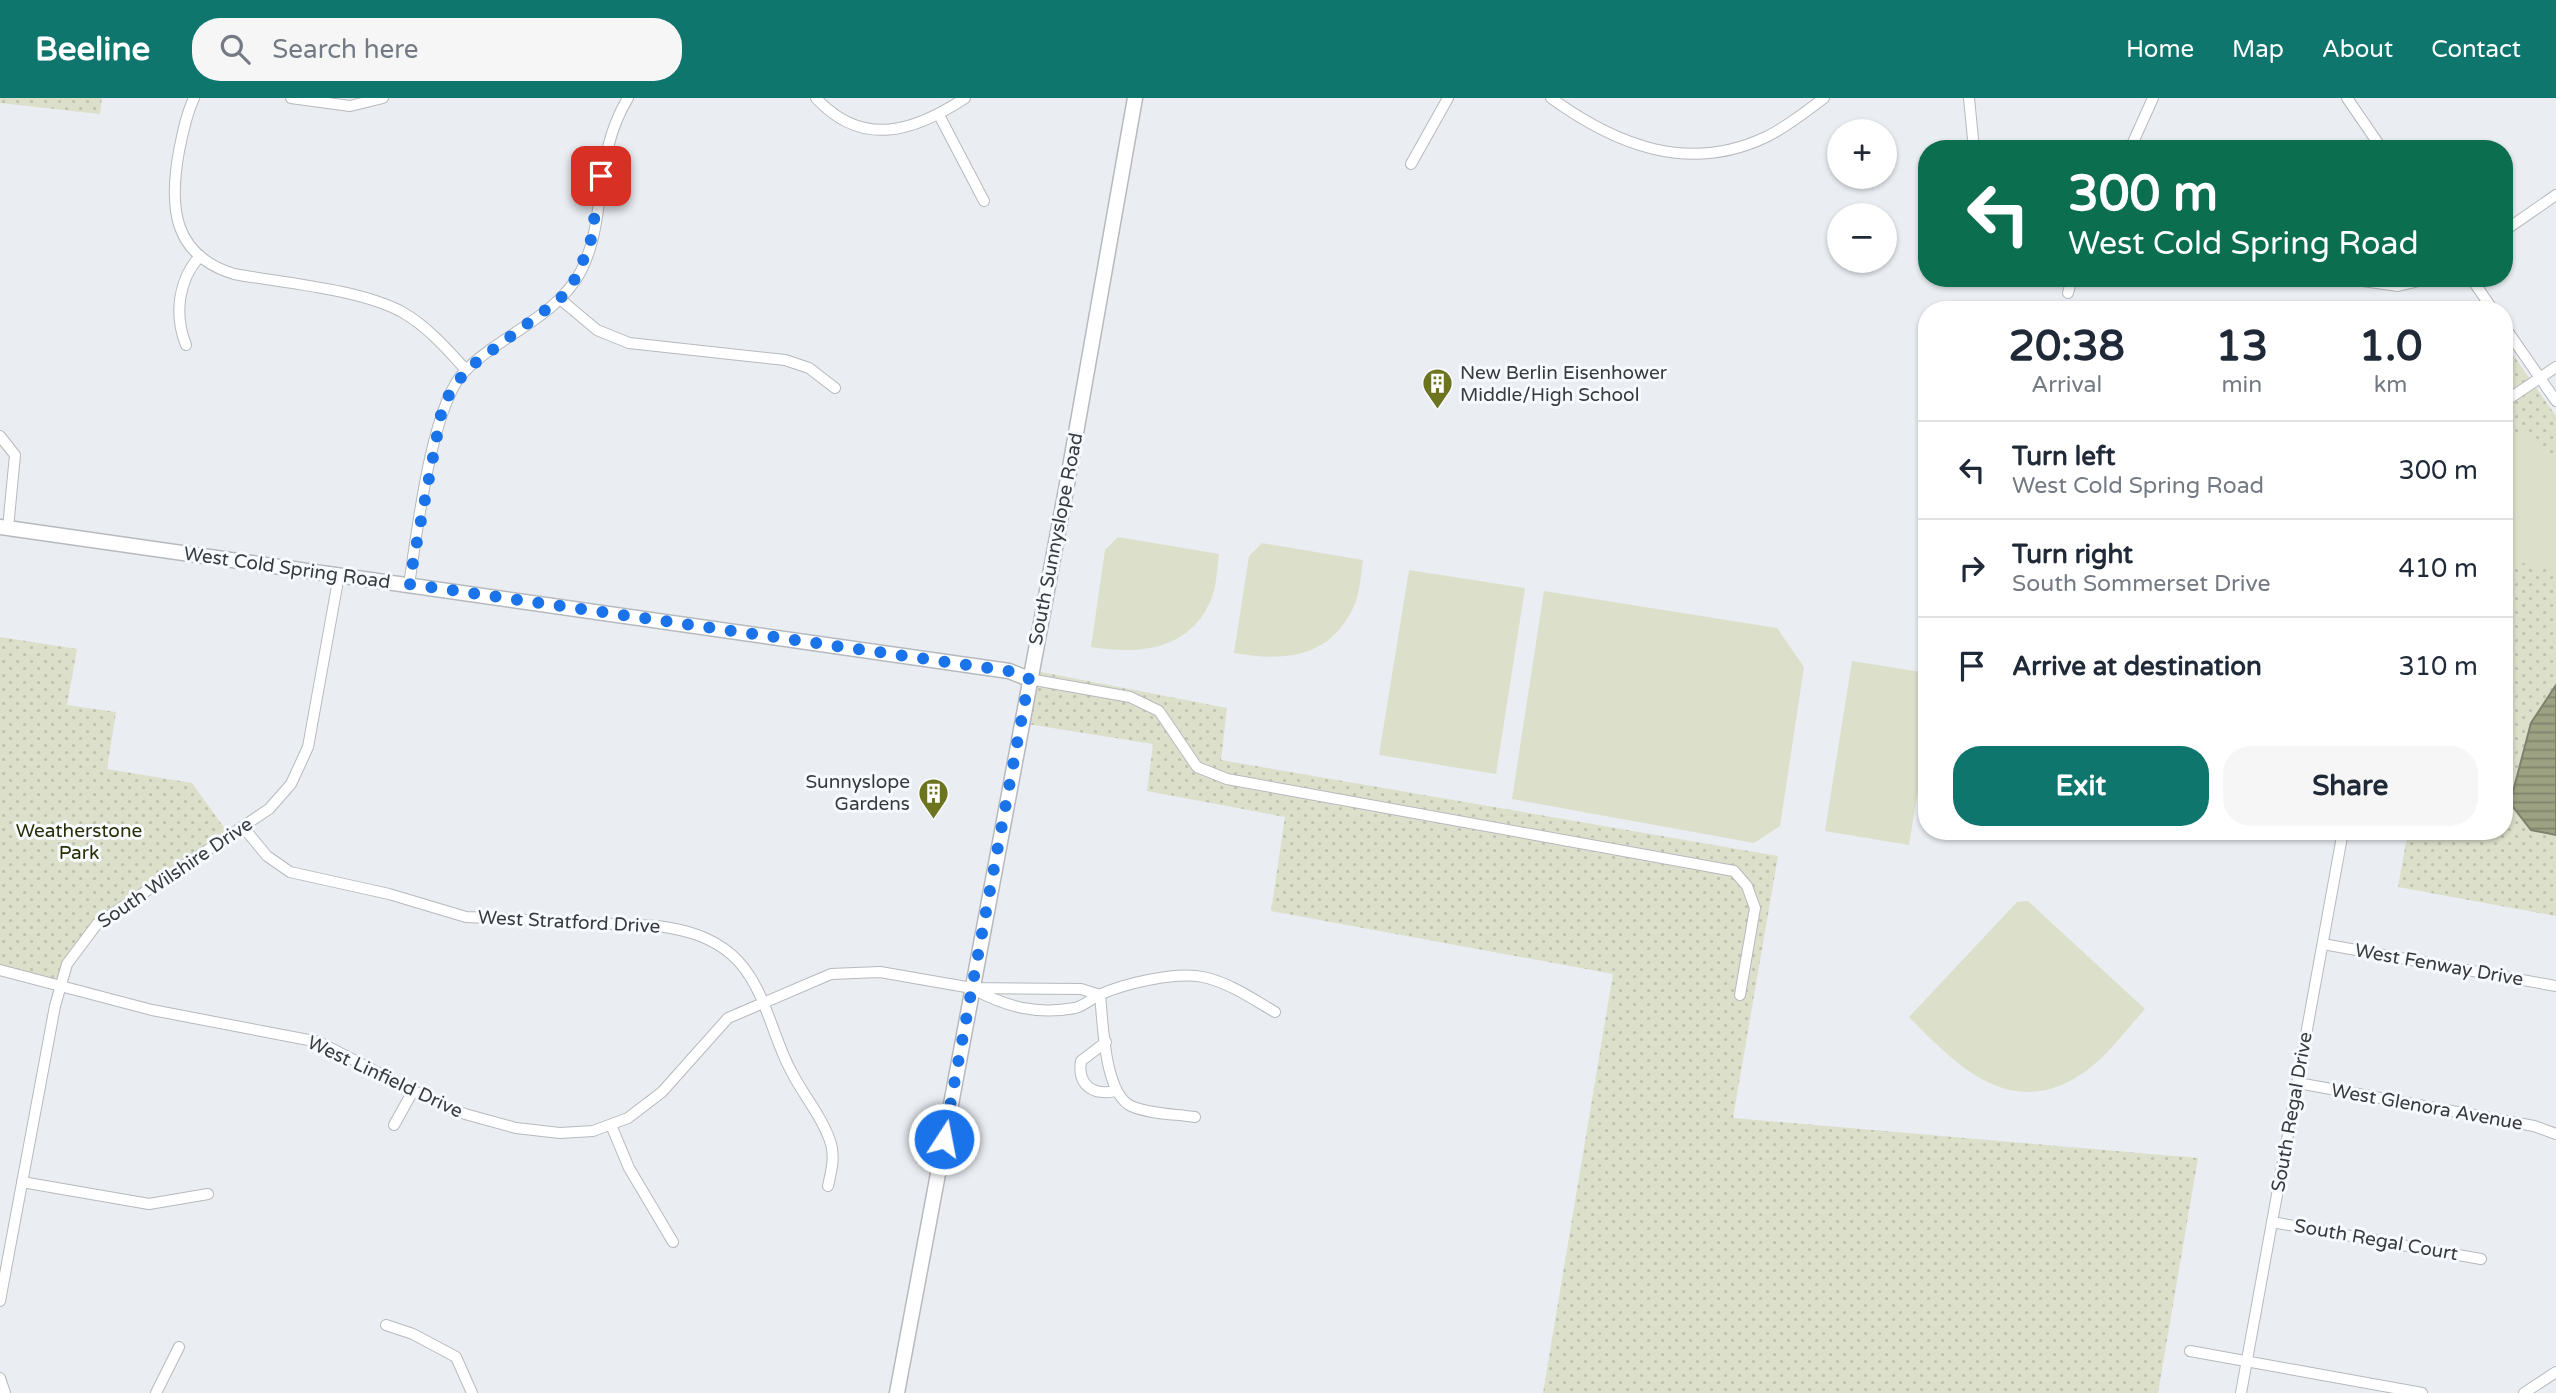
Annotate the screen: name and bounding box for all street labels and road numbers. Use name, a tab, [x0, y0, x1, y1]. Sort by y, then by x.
street label: South Sunnyslope Road	[1025, 431, 1087, 647]
street label: West Cold Spring Road	[182, 543, 392, 593]
street label: South Wilshire Drive	[93, 813, 257, 933]
street label: West Stratford Drive	[477, 906, 661, 938]
street label: West Fenway Drive	[2353, 939, 2525, 991]
street label: South Regal Drive	[2267, 1030, 2317, 1194]
street label: West Linfield Drive	[304, 1031, 466, 1123]
street label: West Glenora Avenue	[2329, 1079, 2525, 1135]
street label: South Regal Court	[2292, 1215, 2460, 1265]

